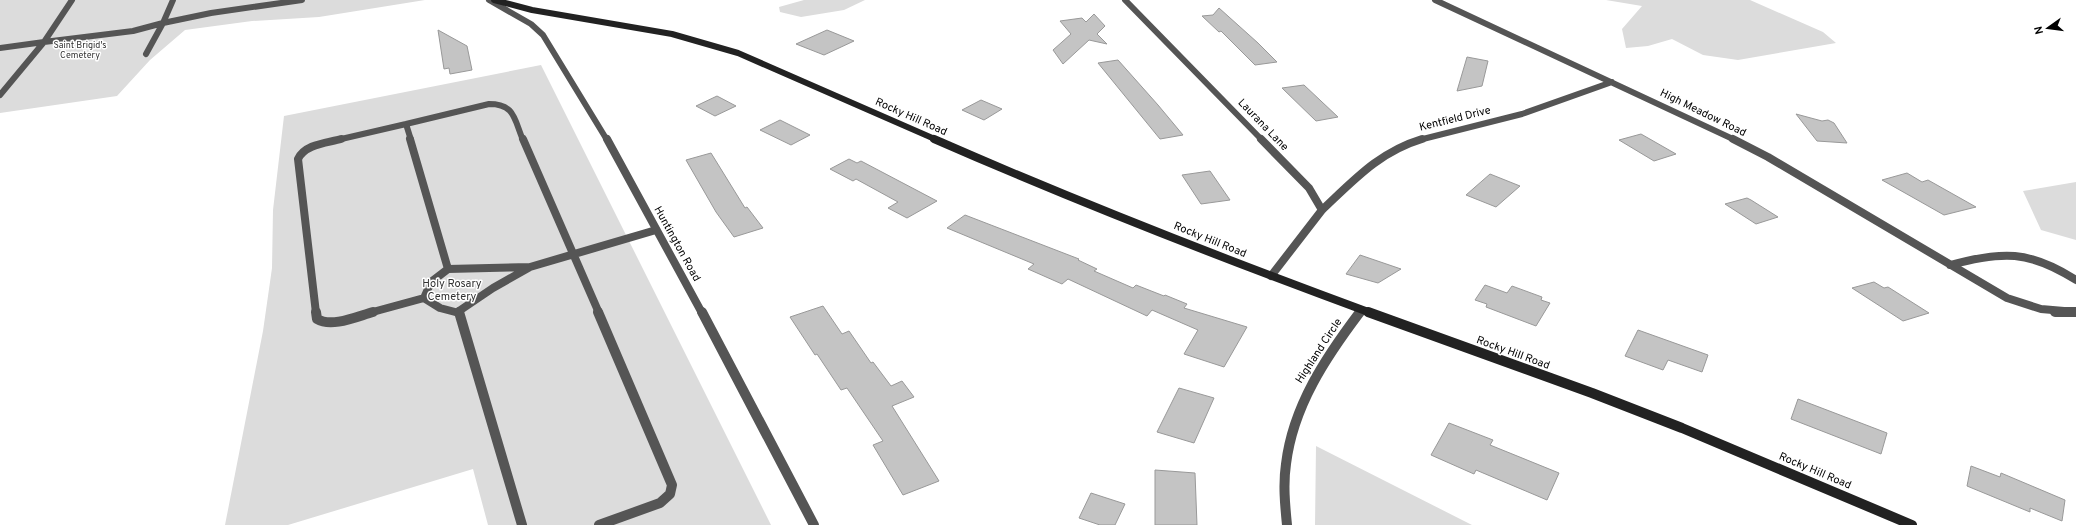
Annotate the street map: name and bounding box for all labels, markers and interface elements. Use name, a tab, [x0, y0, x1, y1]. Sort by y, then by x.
north arrow	[2028, 8, 2068, 48]
text: N	[2032, 25, 2047, 36]
park label: Saint Brigid's Cemetery	[53, 40, 107, 61]
street label: High Meadow Road	[1658, 86, 1748, 140]
street label: Rocky Hill Road	[873, 95, 949, 139]
street label: Laurana Lane	[1235, 96, 1291, 154]
street label: Kentfield Drive	[1418, 103, 1492, 135]
street label: Huntington Road	[651, 204, 703, 284]
street label: Rocky Hill Road	[1172, 219, 1248, 261]
park label: Holy Rosary Cemetery	[422, 277, 482, 304]
street label: Highland Circle	[1293, 316, 1345, 386]
street label: Rocky Hill Road	[1474, 333, 1552, 373]
street label: Rocky Hill Road	[1777, 449, 1853, 493]

